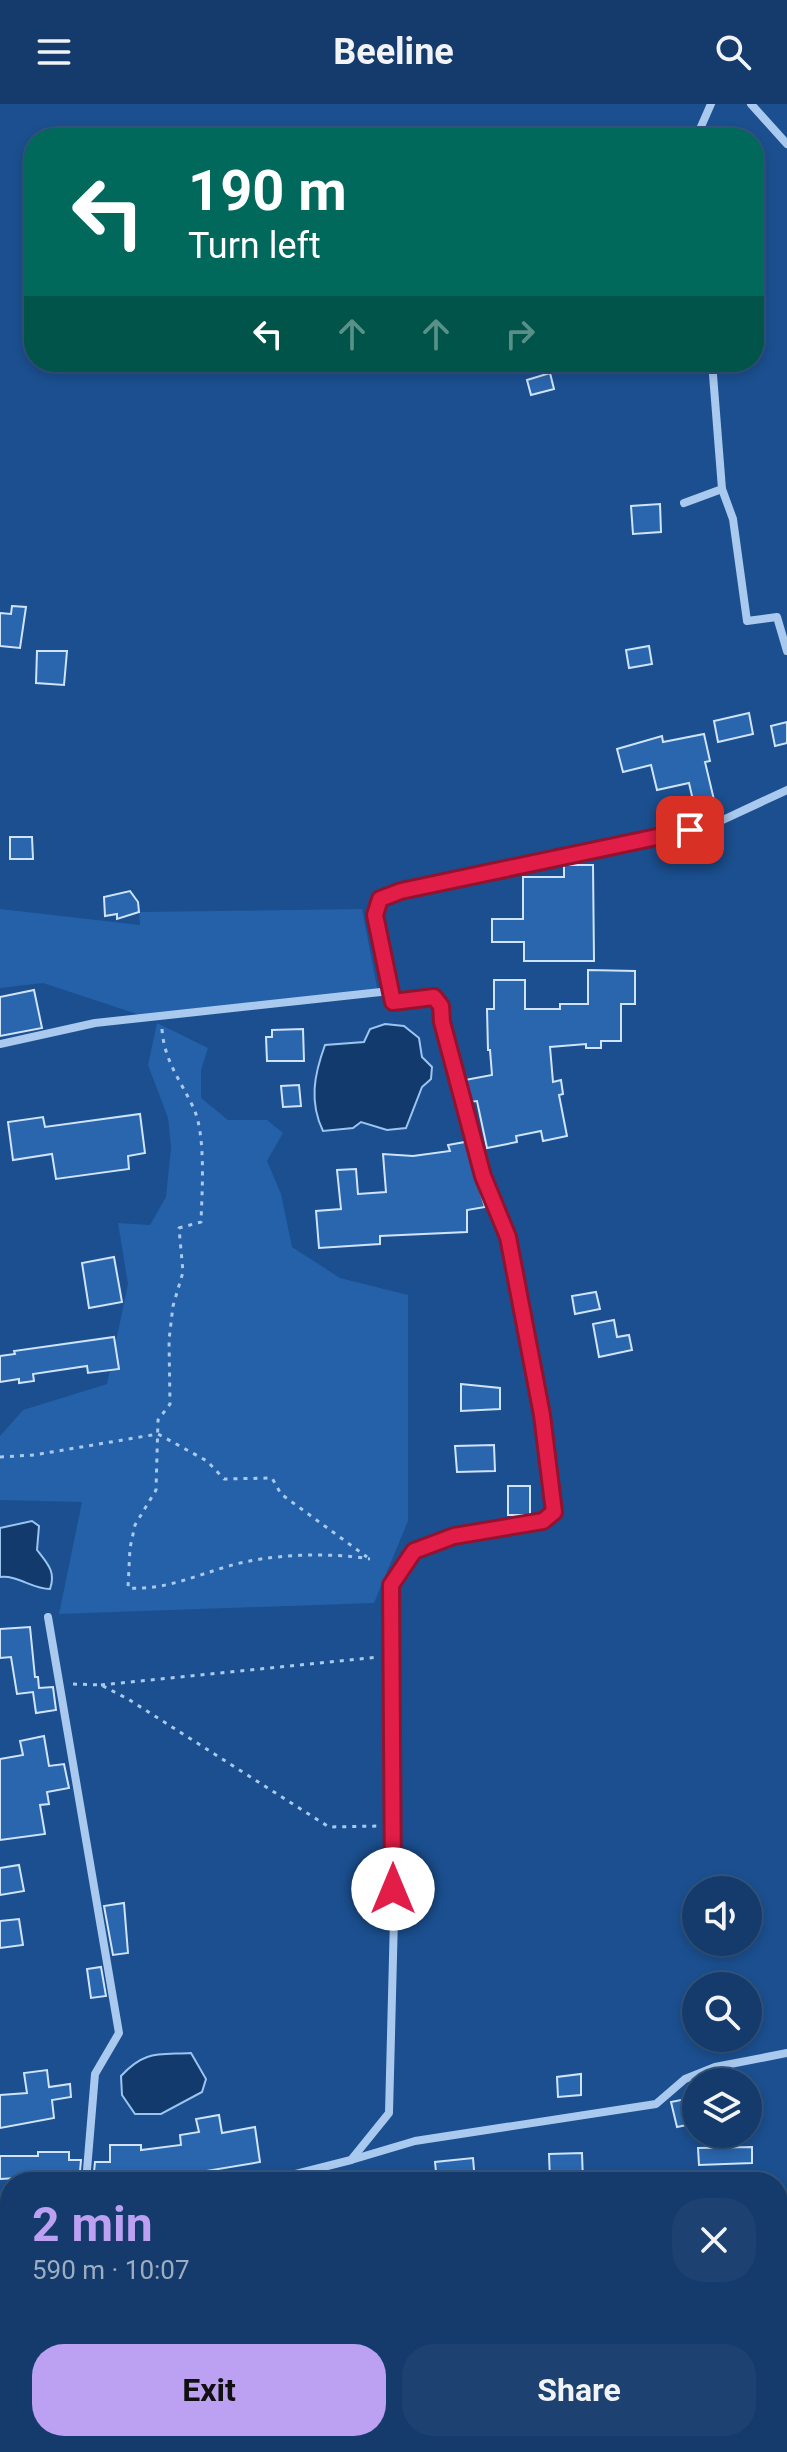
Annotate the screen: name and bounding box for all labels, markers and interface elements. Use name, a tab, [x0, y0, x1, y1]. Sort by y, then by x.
icon: menu	[32, 30, 76, 74]
icon: search	[711, 30, 755, 74]
text: Beeline	[333, 31, 454, 73]
text: 190 m	[188, 158, 347, 224]
icon: left	[56, 160, 160, 264]
text: Turn left	[188, 225, 321, 267]
icon: left	[246, 312, 290, 356]
icon: ahead	[330, 312, 374, 356]
icon: ahead	[414, 312, 458, 356]
icon: right	[498, 312, 542, 356]
pin	[656, 796, 724, 864]
icon: arrive	[668, 808, 712, 852]
position arrow	[351, 1847, 435, 1931]
map controls	[682, 1876, 762, 2148]
button: sound	[682, 1876, 762, 1956]
button: search	[682, 1972, 762, 2052]
button: layers	[682, 2068, 762, 2148]
text: 2 min	[32, 2196, 153, 2253]
button: close	[672, 2198, 756, 2282]
text: 590 m · 10:07	[32, 2255, 190, 2285]
button: Exit	[32, 2344, 386, 2436]
button: Share	[402, 2344, 756, 2436]

